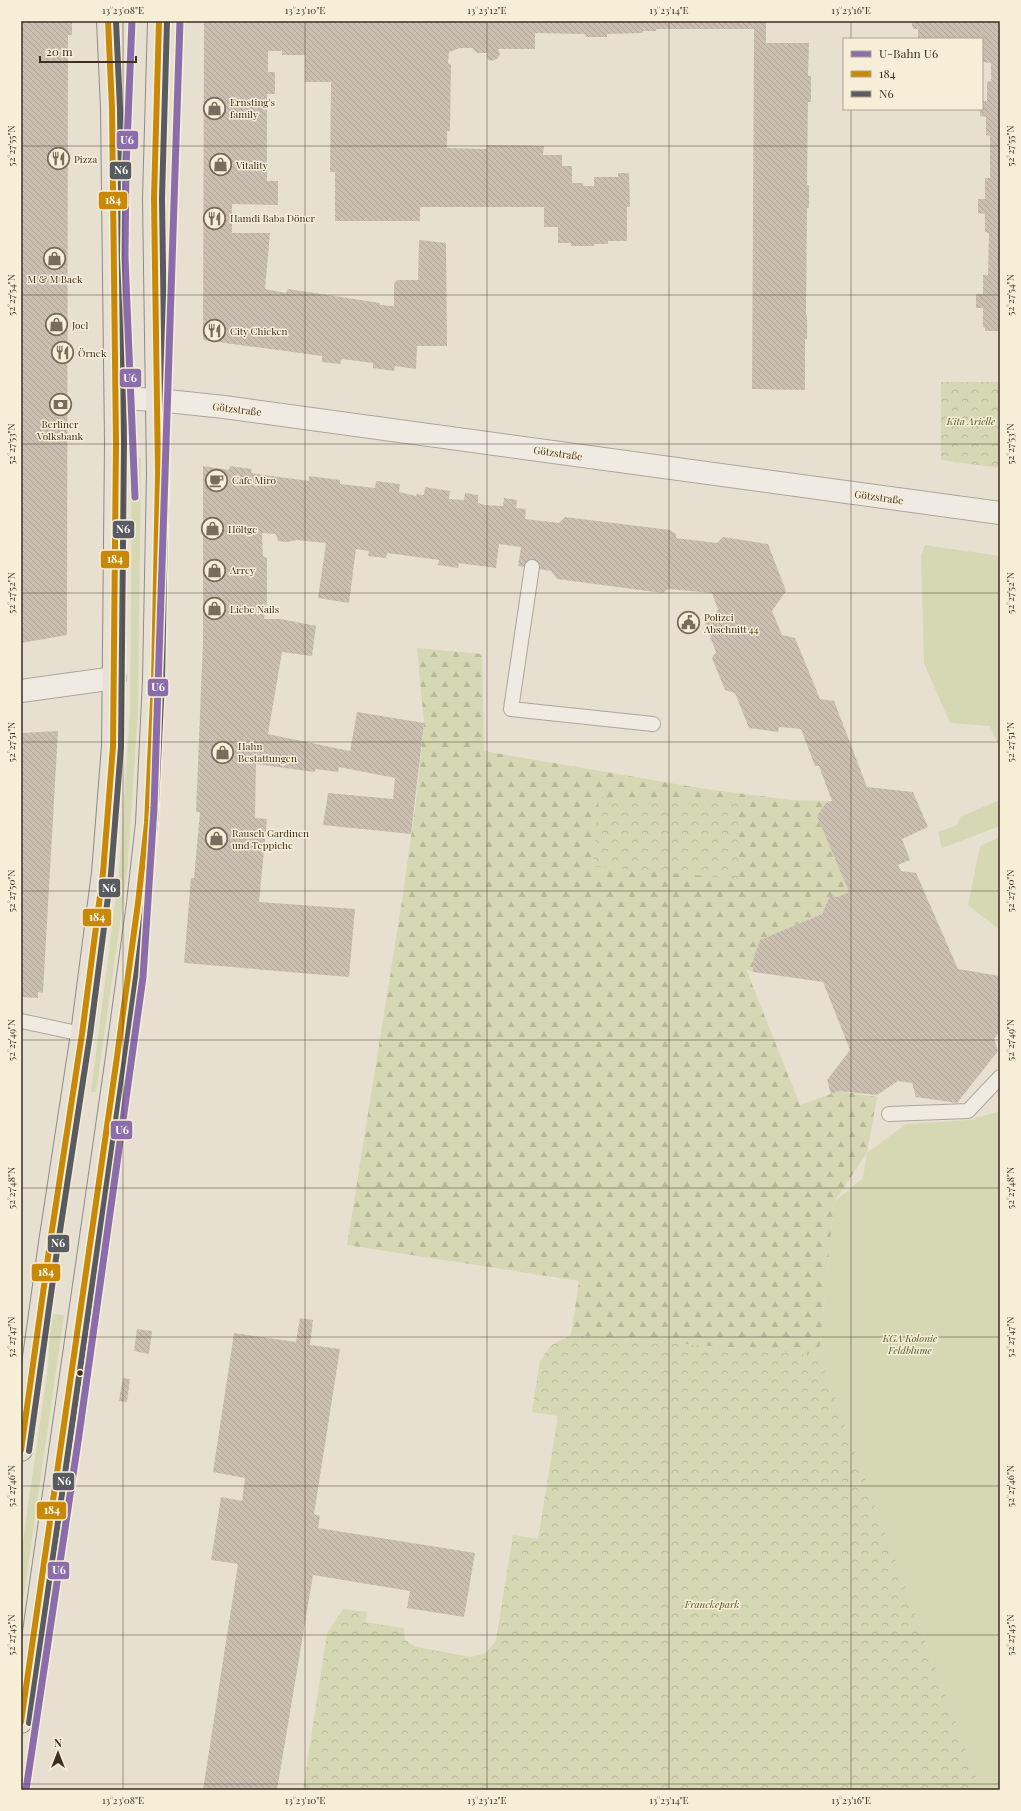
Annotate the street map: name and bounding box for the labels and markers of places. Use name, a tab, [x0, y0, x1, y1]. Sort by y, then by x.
shop icon: Ernsting's family	[201, 95, 227, 121]
place label: Ernsting's family	[230, 95, 275, 121]
restaurant icon: Pizza	[46, 146, 72, 172]
place label: Pizza	[74, 152, 97, 166]
shop icon: Vitality	[208, 152, 234, 178]
place label: Vitality	[235, 158, 268, 172]
restaurant icon: Hamdi Baba Döner	[202, 205, 228, 231]
place label: Hamdi Baba Döner	[230, 211, 316, 225]
shop icon: M & M Back	[42, 246, 68, 272]
place label: M & M Back	[28, 272, 83, 286]
shop icon: Joel	[43, 312, 69, 338]
place label: Joel	[71, 318, 89, 332]
restaurant icon: City Chicken	[201, 318, 227, 344]
place label: City Chicken	[230, 324, 287, 338]
restaurant icon: Örnek	[50, 340, 76, 366]
place label: Örnek	[78, 346, 107, 360]
bank icon: Berliner Volksbank	[47, 391, 73, 417]
place label: Berliner Volksbank	[36, 417, 83, 443]
cafe icon: Cafe Miro	[204, 467, 230, 493]
place label: Cafe Miro	[232, 473, 276, 487]
shop icon: Höltge	[200, 516, 226, 542]
place label: Höltge	[228, 522, 257, 536]
shop icon: Arrey	[202, 557, 228, 583]
place label: Arrey	[229, 563, 255, 577]
shop icon: Liebe Nails	[201, 596, 227, 622]
place label: Liebe Nails	[230, 602, 279, 616]
public building icon: Polizei Abschnitt 44	[676, 610, 702, 636]
place label: Polizei Abschnitt 44	[703, 610, 759, 636]
shop icon: Hahn Bestattungen	[209, 739, 235, 765]
place label: Hahn Bestattungen	[238, 739, 297, 765]
shop icon: Rausch Gardinen und Teppiche	[204, 826, 230, 852]
place label: Rausch Gardinen und Teppiche	[232, 826, 309, 852]
unlabelled marker	[75, 1368, 85, 1378]

